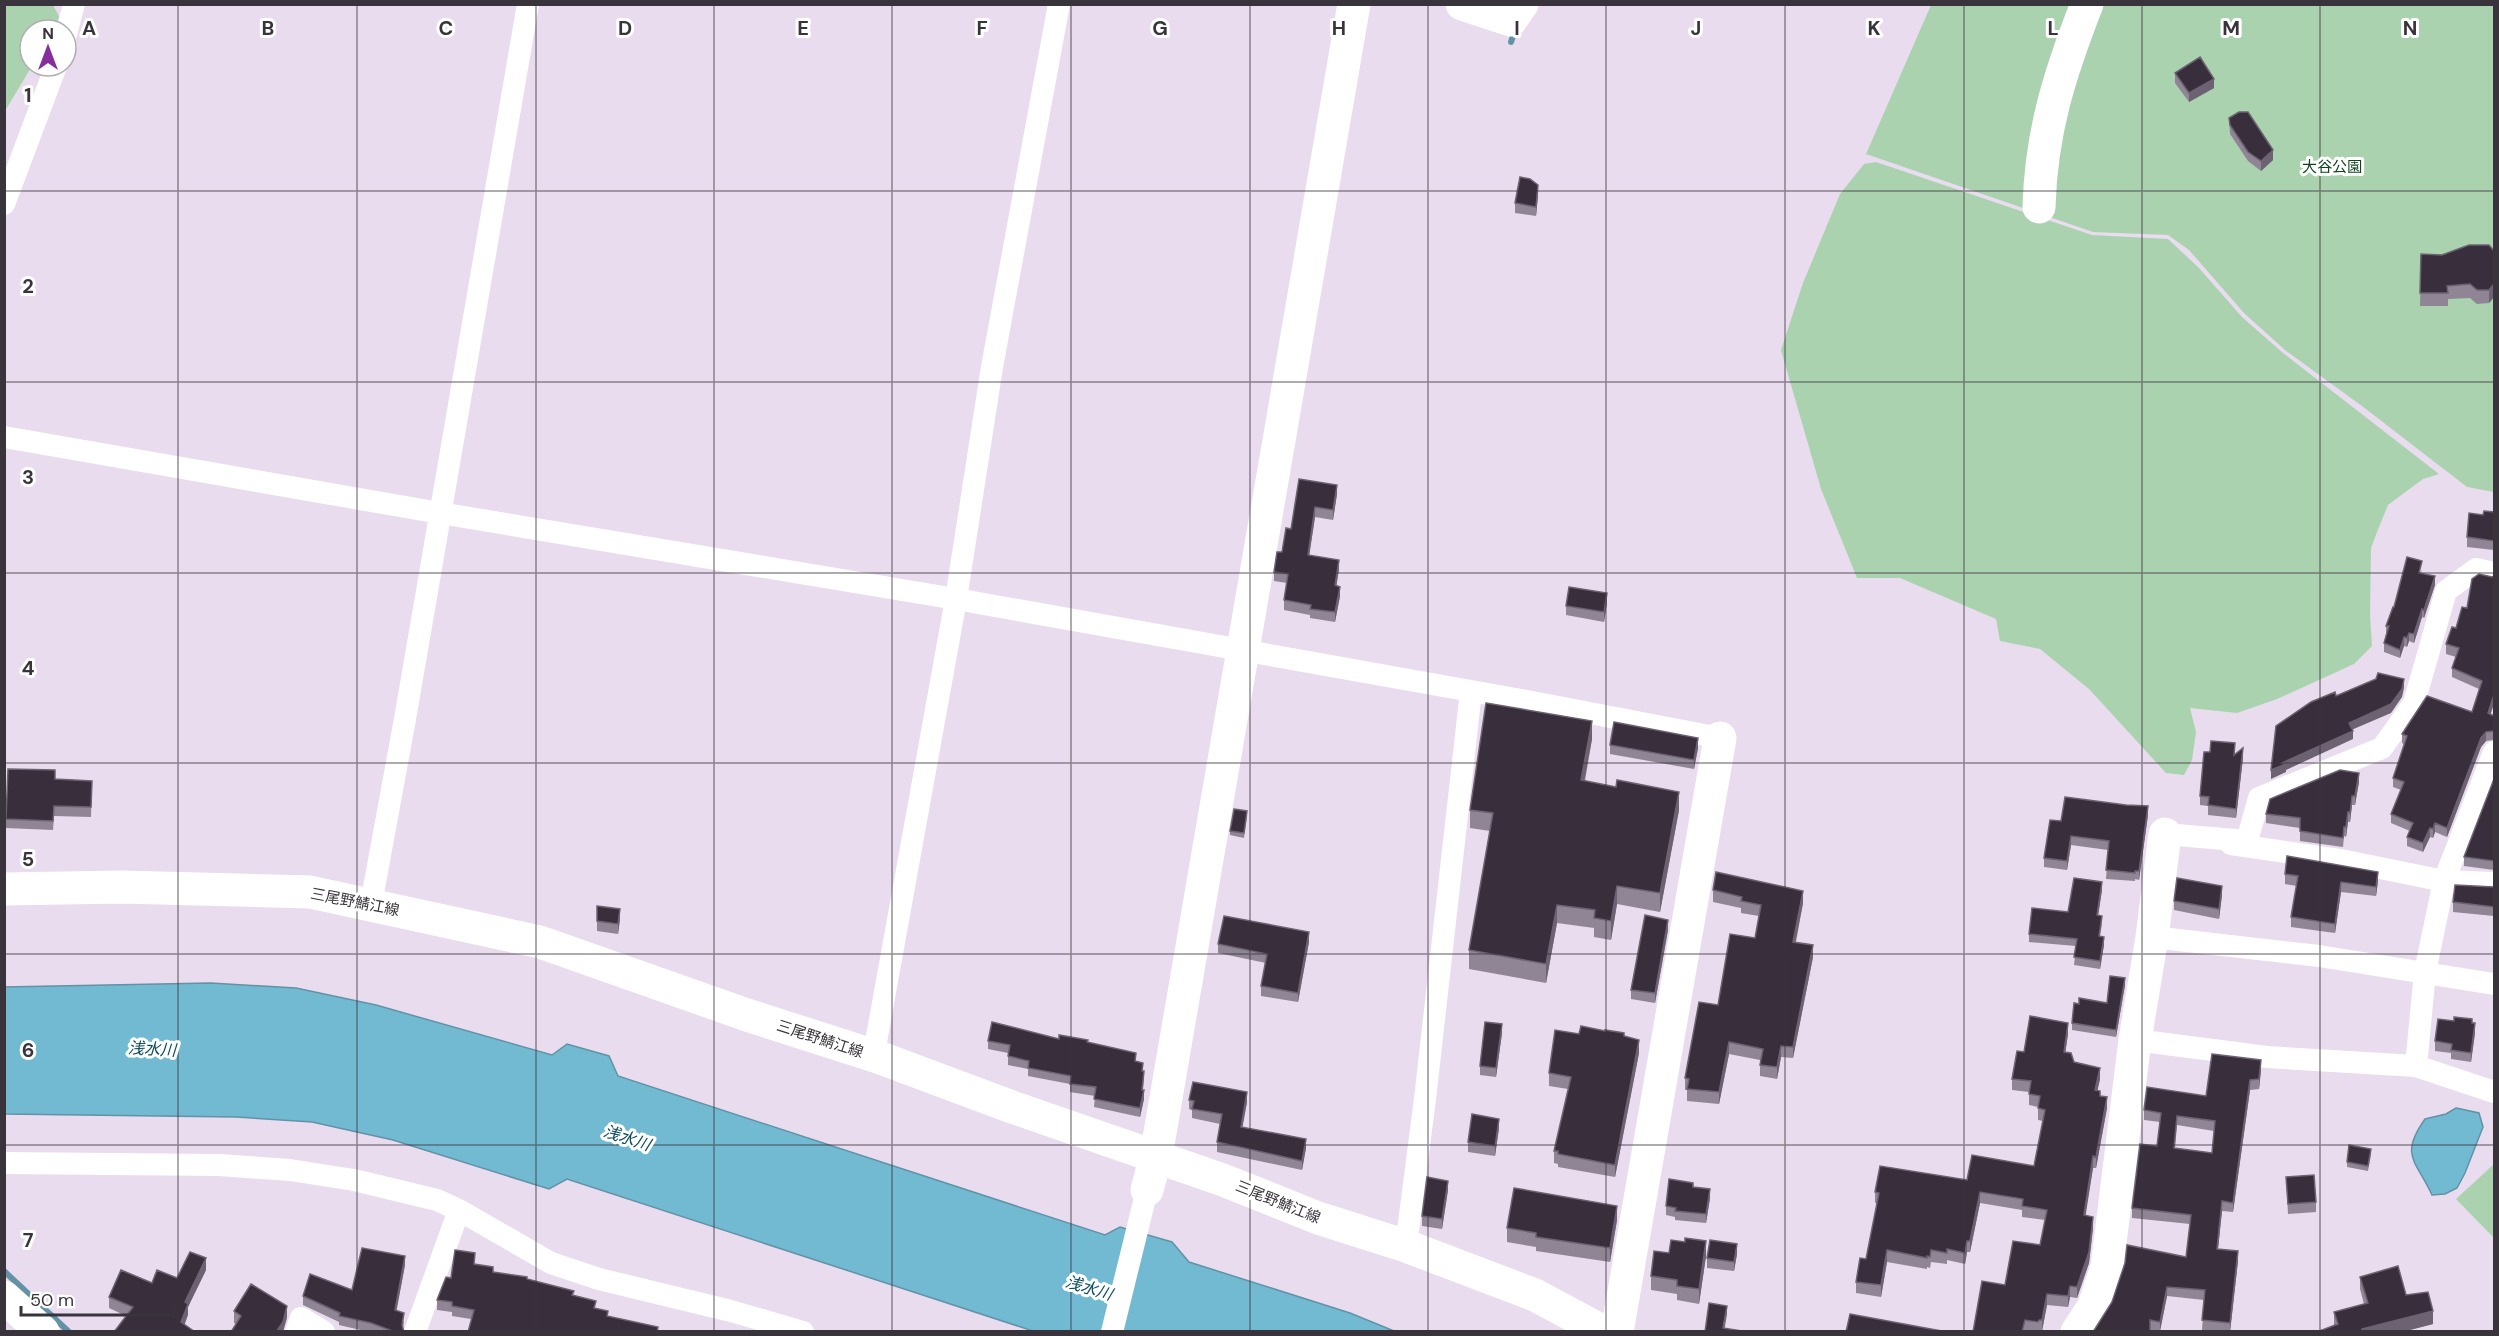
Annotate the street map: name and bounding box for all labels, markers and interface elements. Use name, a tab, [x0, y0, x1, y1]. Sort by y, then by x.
text: A	[82, 15, 96, 41]
text: B	[262, 15, 274, 41]
text: C	[439, 15, 453, 41]
text: D	[618, 15, 632, 41]
text: E	[797, 15, 809, 41]
text: F	[976, 15, 988, 41]
text: G	[1152, 15, 1168, 41]
text: H	[1332, 15, 1346, 41]
text: I	[1514, 15, 1520, 41]
text: J	[1691, 15, 1701, 41]
text: K	[1867, 15, 1881, 41]
text: L	[2047, 15, 2059, 41]
text: M	[2222, 15, 2240, 41]
text: N	[2403, 15, 2417, 41]
north arrow	[18, 18, 78, 78]
text: N	[42, 23, 54, 44]
text: 1	[24, 82, 32, 108]
park label: 大谷公園	[2302, 157, 2362, 177]
text: 2	[22, 273, 34, 299]
text: 3	[22, 464, 34, 490]
text: 4	[22, 655, 35, 681]
text: 5	[22, 846, 34, 872]
street label: 三尾野鯖江線	[309, 884, 401, 920]
street label: 三尾野鯖江線	[774, 1016, 866, 1062]
text: 6	[22, 1037, 34, 1063]
water label: 浅水川	[127, 1037, 179, 1061]
water label: 浅水川	[601, 1121, 655, 1156]
street label: 三尾野鯖江線	[1233, 1176, 1323, 1228]
text: 7	[23, 1227, 34, 1253]
water label: 浅水川	[1063, 1271, 1117, 1306]
scale bar	[21, 1279, 174, 1317]
text: 50 m	[30, 1288, 74, 1312]

